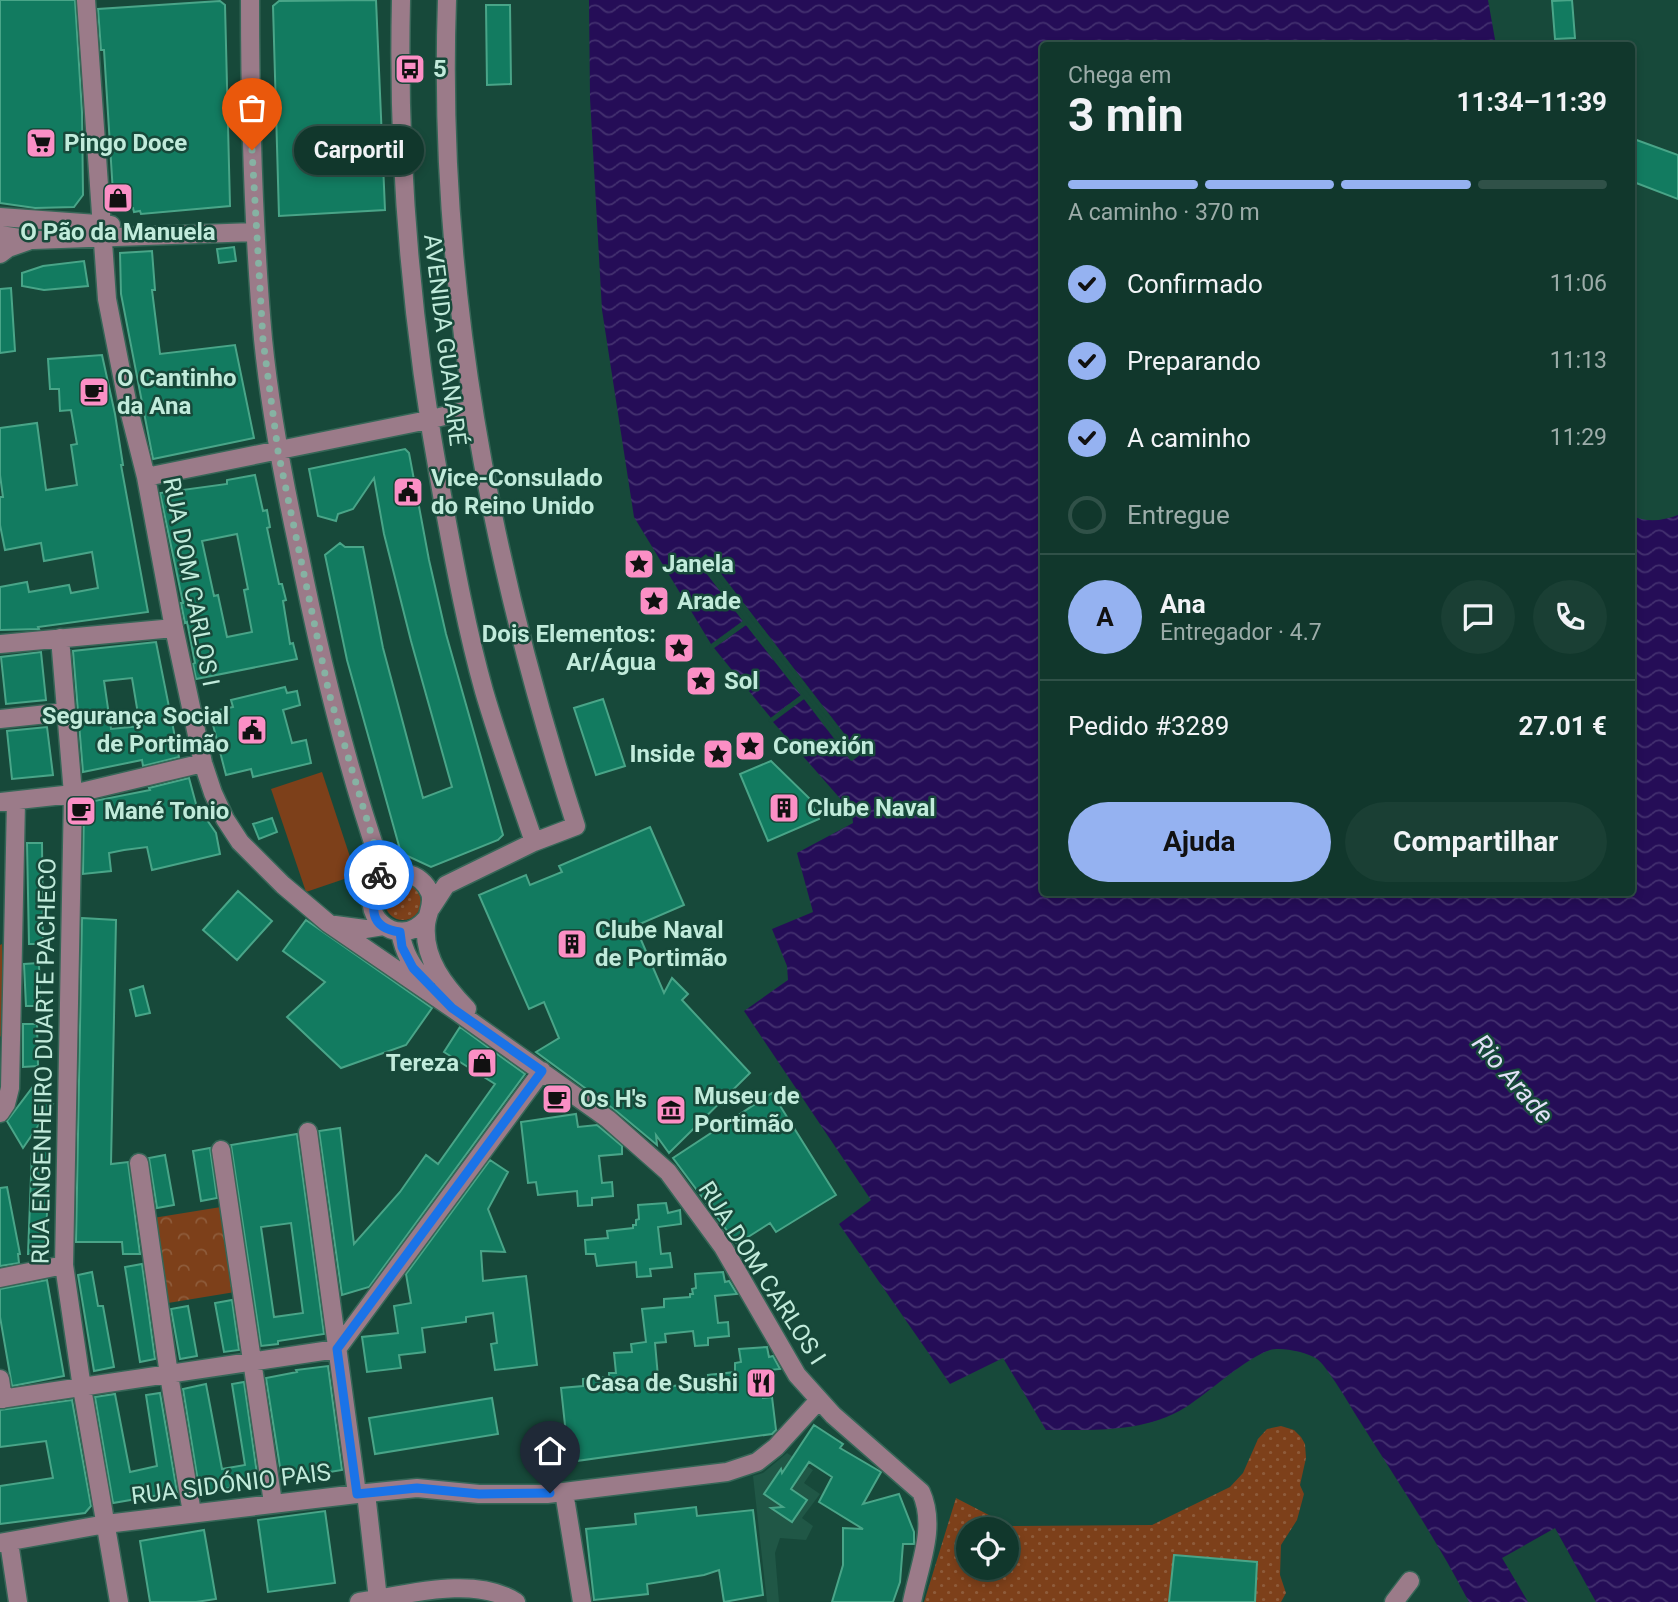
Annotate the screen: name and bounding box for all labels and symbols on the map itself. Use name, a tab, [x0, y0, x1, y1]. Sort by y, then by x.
bus stop icon: 5	[393, 52, 427, 86]
place label: 5	[433, 55, 447, 83]
pin	[222, 78, 282, 150]
callout: Carportil	[294, 125, 424, 174]
supermarket icon: Pingo Doce	[24, 126, 58, 160]
place label: Pingo Doce	[64, 129, 187, 157]
shop icon: O Pão da Manuela	[101, 181, 135, 215]
place label: O Pão da Manuela	[20, 218, 216, 246]
street label: AVENIDA GUANARÉ	[418, 233, 472, 447]
place label: O Cantinho da Ana	[117, 364, 236, 420]
cafe icon: O Cantinho da Ana	[77, 375, 111, 409]
place label: Vice-Consulado do Reino Unido	[431, 464, 603, 520]
street label: RUA DOM CARLOS I	[157, 475, 225, 689]
public building icon: Vice-Consulado do Reino Unido	[391, 475, 425, 509]
place icon: Janela	[622, 547, 656, 581]
place label: Janela	[662, 550, 734, 578]
place icon: Arade	[637, 584, 671, 618]
place label: Arade	[677, 587, 741, 615]
place label: Dois Elementos: Ar/Água	[482, 620, 656, 676]
place icon: Dois Elementos: Ar/Água	[662, 631, 696, 665]
place icon: Sol	[684, 664, 718, 698]
place label: Sol	[724, 667, 759, 695]
place label: Segurança Social de Portimão	[42, 702, 229, 758]
public building icon: Segurança Social de Portimão	[235, 713, 269, 747]
place icon: Conexión	[733, 729, 767, 763]
place label: Conexión	[773, 732, 874, 760]
place icon: Inside	[701, 737, 735, 771]
place label: Inside	[629, 740, 695, 768]
building icon: Clube Naval	[767, 791, 801, 825]
cafe icon: Mané Tonio	[64, 794, 98, 828]
place label: Clube Naval	[807, 794, 936, 822]
place label: Mané Tonio	[104, 797, 229, 825]
courier	[344, 840, 414, 910]
street label: RUA ENGENHEIRO DUARTE PACHECO	[26, 858, 62, 1264]
place label: Clube Naval de Portimão	[595, 916, 727, 972]
building icon: Clube Naval de Portimão	[555, 927, 589, 961]
water label: Rio Arade	[1466, 1028, 1560, 1130]
shop icon: Tereza	[465, 1046, 499, 1080]
place label: Tereza	[386, 1049, 459, 1077]
cafe icon: Os H's	[540, 1082, 574, 1116]
place label: Museu de Portimão	[694, 1082, 800, 1138]
place label: Os H's	[580, 1085, 647, 1113]
museum icon: Museu de Portimão	[654, 1093, 688, 1127]
street label: RUA DOM CARLOS I	[692, 1176, 832, 1370]
restaurant icon: Casa de Sushi	[744, 1366, 778, 1400]
place label: Casa de Sushi	[586, 1369, 738, 1397]
pin	[520, 1421, 580, 1493]
street label: RUA SIDÓNIO PAIS	[130, 1458, 332, 1510]

